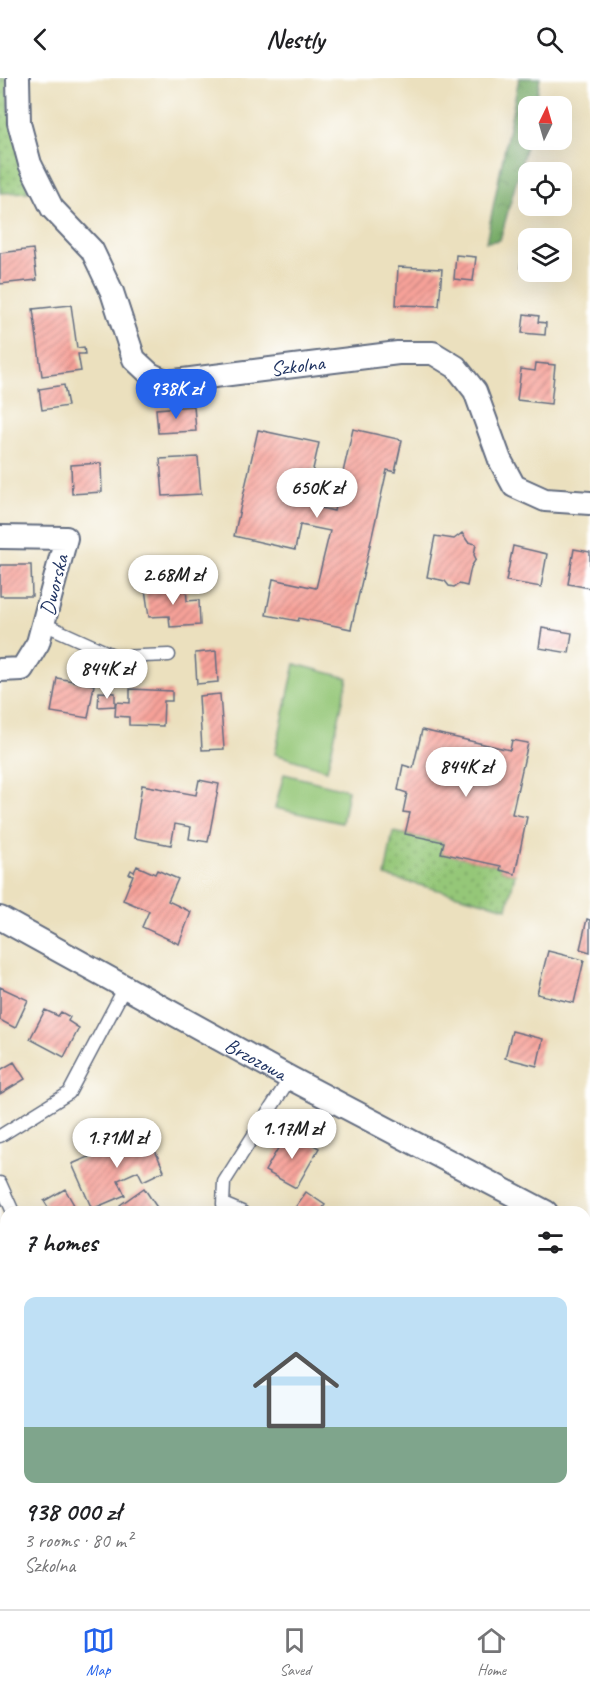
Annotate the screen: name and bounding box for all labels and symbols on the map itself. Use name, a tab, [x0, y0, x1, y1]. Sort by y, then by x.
north arrow	[518, 96, 572, 150]
street label: Szkolna	[269, 349, 327, 382]
pin: 938K zł	[121, 369, 231, 420]
pin: 650K zł	[262, 468, 372, 519]
street label: Dworska	[34, 550, 74, 618]
pin: 2.68M zł	[111, 555, 235, 606]
pin: 844K zł	[52, 649, 162, 700]
pin: 844K zł	[411, 747, 521, 798]
street label: Brzozowa	[220, 1032, 293, 1088]
pin: 1.17M zł	[230, 1109, 354, 1160]
pin: 1.71M zł	[55, 1118, 179, 1169]

